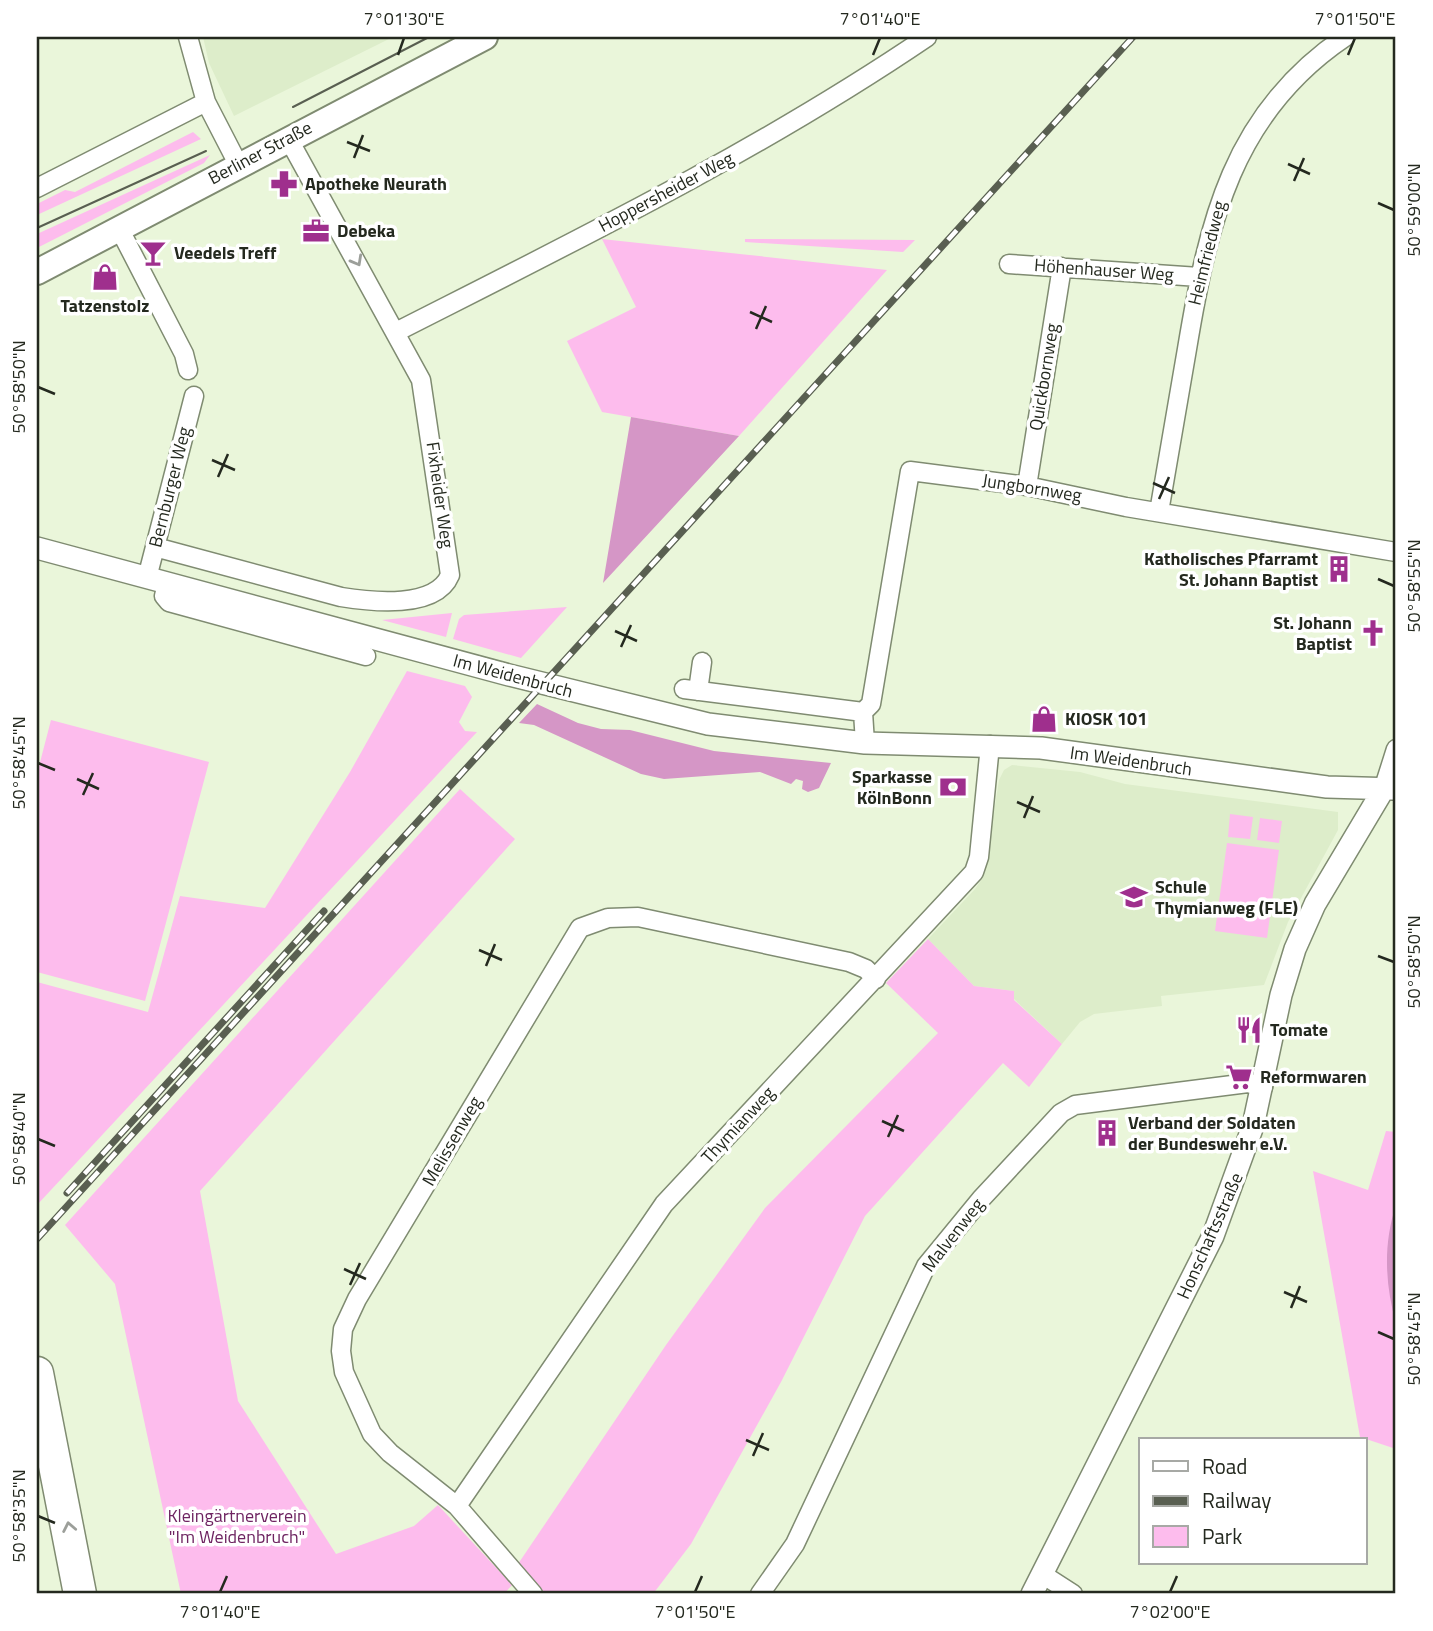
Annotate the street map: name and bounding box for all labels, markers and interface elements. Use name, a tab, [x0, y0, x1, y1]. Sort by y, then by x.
text: 7°01'30"E	[364, 5, 444, 32]
text: 7°01'40"E	[840, 5, 920, 32]
text: 7°01'50"E	[1315, 5, 1395, 32]
street label: Berliner Straße	[203, 114, 316, 191]
street label: Hoppersheider Weg	[593, 145, 738, 239]
text: 50°59'00"N	[1400, 163, 1427, 257]
pharmacy icon: Apotheke Neurath	[269, 169, 299, 199]
place label: Apotheke Neurath	[305, 170, 447, 197]
street label: Heimfriedweg	[1180, 198, 1233, 308]
office icon: Debeka	[301, 216, 331, 246]
place label: Debeka	[337, 217, 395, 244]
bar icon: Veedels Treff	[138, 238, 168, 268]
place label: Veedels Treff	[174, 239, 277, 266]
street label: Höhenhauser Weg	[1033, 251, 1175, 288]
one-way arrow	[349, 254, 362, 267]
shop icon: Tatzenstolz	[90, 262, 120, 292]
place label: Tatzenstolz	[61, 292, 149, 319]
street label: Quickbornweg	[1022, 321, 1065, 433]
text: 50°58'50"N	[5, 340, 32, 434]
street label: Bernburger Weg	[141, 424, 198, 550]
street label: Fixheider Weg	[420, 440, 461, 550]
street label: Jungbornweg	[980, 466, 1084, 509]
text: 50°58'55"N	[1400, 539, 1427, 633]
place label: Katholisches Pfarramt St. Johann Baptist	[1144, 545, 1318, 593]
building icon: Katholisches Pfarramt St. Johann Baptist	[1324, 554, 1354, 584]
place label: St. Johann Baptist	[1273, 609, 1352, 657]
church icon: St. Johann Baptist	[1358, 618, 1388, 648]
street label: Im Weidenbruch	[450, 647, 576, 704]
shop icon: KIOSK 101	[1029, 704, 1059, 734]
place label: KIOSK 101	[1065, 705, 1147, 732]
text: 50°58'45"N	[5, 716, 32, 810]
street label: Im Weidenbruch	[1068, 739, 1194, 782]
place label: Sparkasse KölnBonn	[852, 763, 932, 811]
bank icon: Sparkasse KölnBonn	[938, 772, 968, 802]
place label: Schule Thymianweg (FLE)	[1155, 873, 1298, 921]
school or university icon: Schule Thymianweg (FLE)	[1119, 882, 1149, 912]
text: 50°58'50"N	[1400, 915, 1427, 1009]
restaurant icon: Tomate	[1234, 1015, 1264, 1045]
place label: Tomate	[1270, 1016, 1328, 1043]
supermarket icon: Reformwaren	[1224, 1062, 1254, 1092]
place label: Reformwaren	[1260, 1063, 1367, 1090]
street label: Thymianweg	[695, 1080, 781, 1169]
street label: Melissenweg	[415, 1091, 488, 1191]
text: 50°58'40"N	[5, 1092, 32, 1186]
place label: Verband der Soldaten der Bundeswehr e.V.	[1128, 1109, 1296, 1157]
building icon: Verband der Soldaten der Bundeswehr e.V.	[1092, 1118, 1122, 1148]
street label: Honschaftsstraße	[1170, 1168, 1250, 1303]
street label: Malvenweg	[915, 1192, 990, 1277]
text: 50°58'45"N	[1400, 1292, 1427, 1386]
legend	[1139, 1438, 1366, 1564]
text: Road	[1202, 1450, 1247, 1482]
text: 50°58'35"N	[5, 1469, 32, 1563]
text: Railway	[1202, 1484, 1271, 1516]
park label: Kleingärtnerverein "Im Weidenbruch"	[167, 1502, 307, 1550]
text: Park	[1202, 1520, 1242, 1552]
one-way arrow	[62, 1521, 77, 1533]
text: 7°01'40"E	[180, 1598, 260, 1625]
text: 7°01'50"E	[655, 1598, 735, 1625]
text: 7°02'00"E	[1130, 1598, 1210, 1625]

